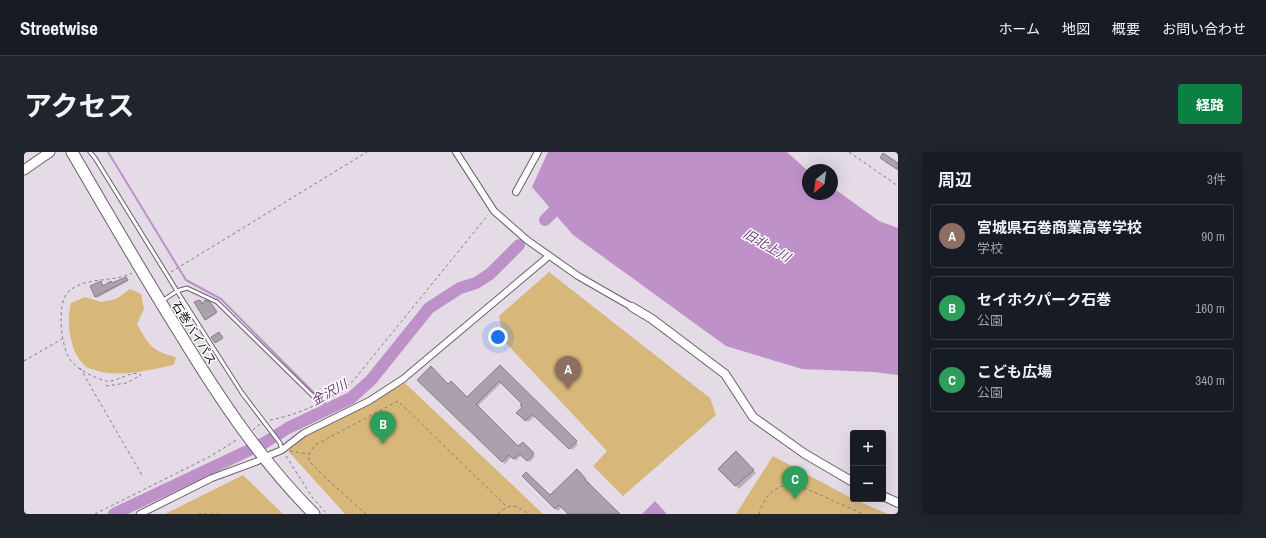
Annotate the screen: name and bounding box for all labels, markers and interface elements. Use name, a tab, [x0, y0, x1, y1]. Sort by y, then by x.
text: Streetwise	[20, 15, 98, 41]
text: ホーム	[998, 20, 1040, 38]
text: 地図	[1062, 20, 1090, 38]
text: 概要	[1112, 20, 1140, 38]
text: お問い合わせ	[1162, 20, 1246, 38]
button: 経路	[1178, 84, 1242, 124]
text: アクセス	[24, 87, 135, 125]
north arrow	[802, 164, 838, 200]
text: 周辺	[938, 168, 972, 191]
text: 3件	[1207, 171, 1226, 188]
text: 宮城県石巻商業高等学校	[977, 217, 1142, 238]
water label: 旧北上川	[740, 225, 795, 267]
text: A	[948, 228, 956, 245]
text: 90 m	[1201, 228, 1225, 245]
text: 学校	[977, 240, 1003, 257]
text: セイホクパーク石巻	[977, 289, 1111, 310]
street label: 石巻バイパス	[168, 298, 220, 368]
text: B	[948, 300, 956, 317]
text: 160 m	[1195, 300, 1225, 317]
text: 公園	[977, 312, 1003, 329]
your location	[488, 327, 508, 347]
pin: A	[555, 356, 581, 389]
text: こども広場	[977, 361, 1052, 382]
text: C	[948, 372, 956, 389]
text: 340 m	[1195, 372, 1225, 389]
water label: 金沢川	[308, 375, 352, 409]
text: 公園	[977, 384, 1003, 401]
pin: B	[370, 411, 396, 444]
map controls	[850, 430, 886, 502]
button: +	[850, 430, 886, 466]
pin: C	[782, 466, 808, 499]
button: −	[850, 466, 886, 502]

